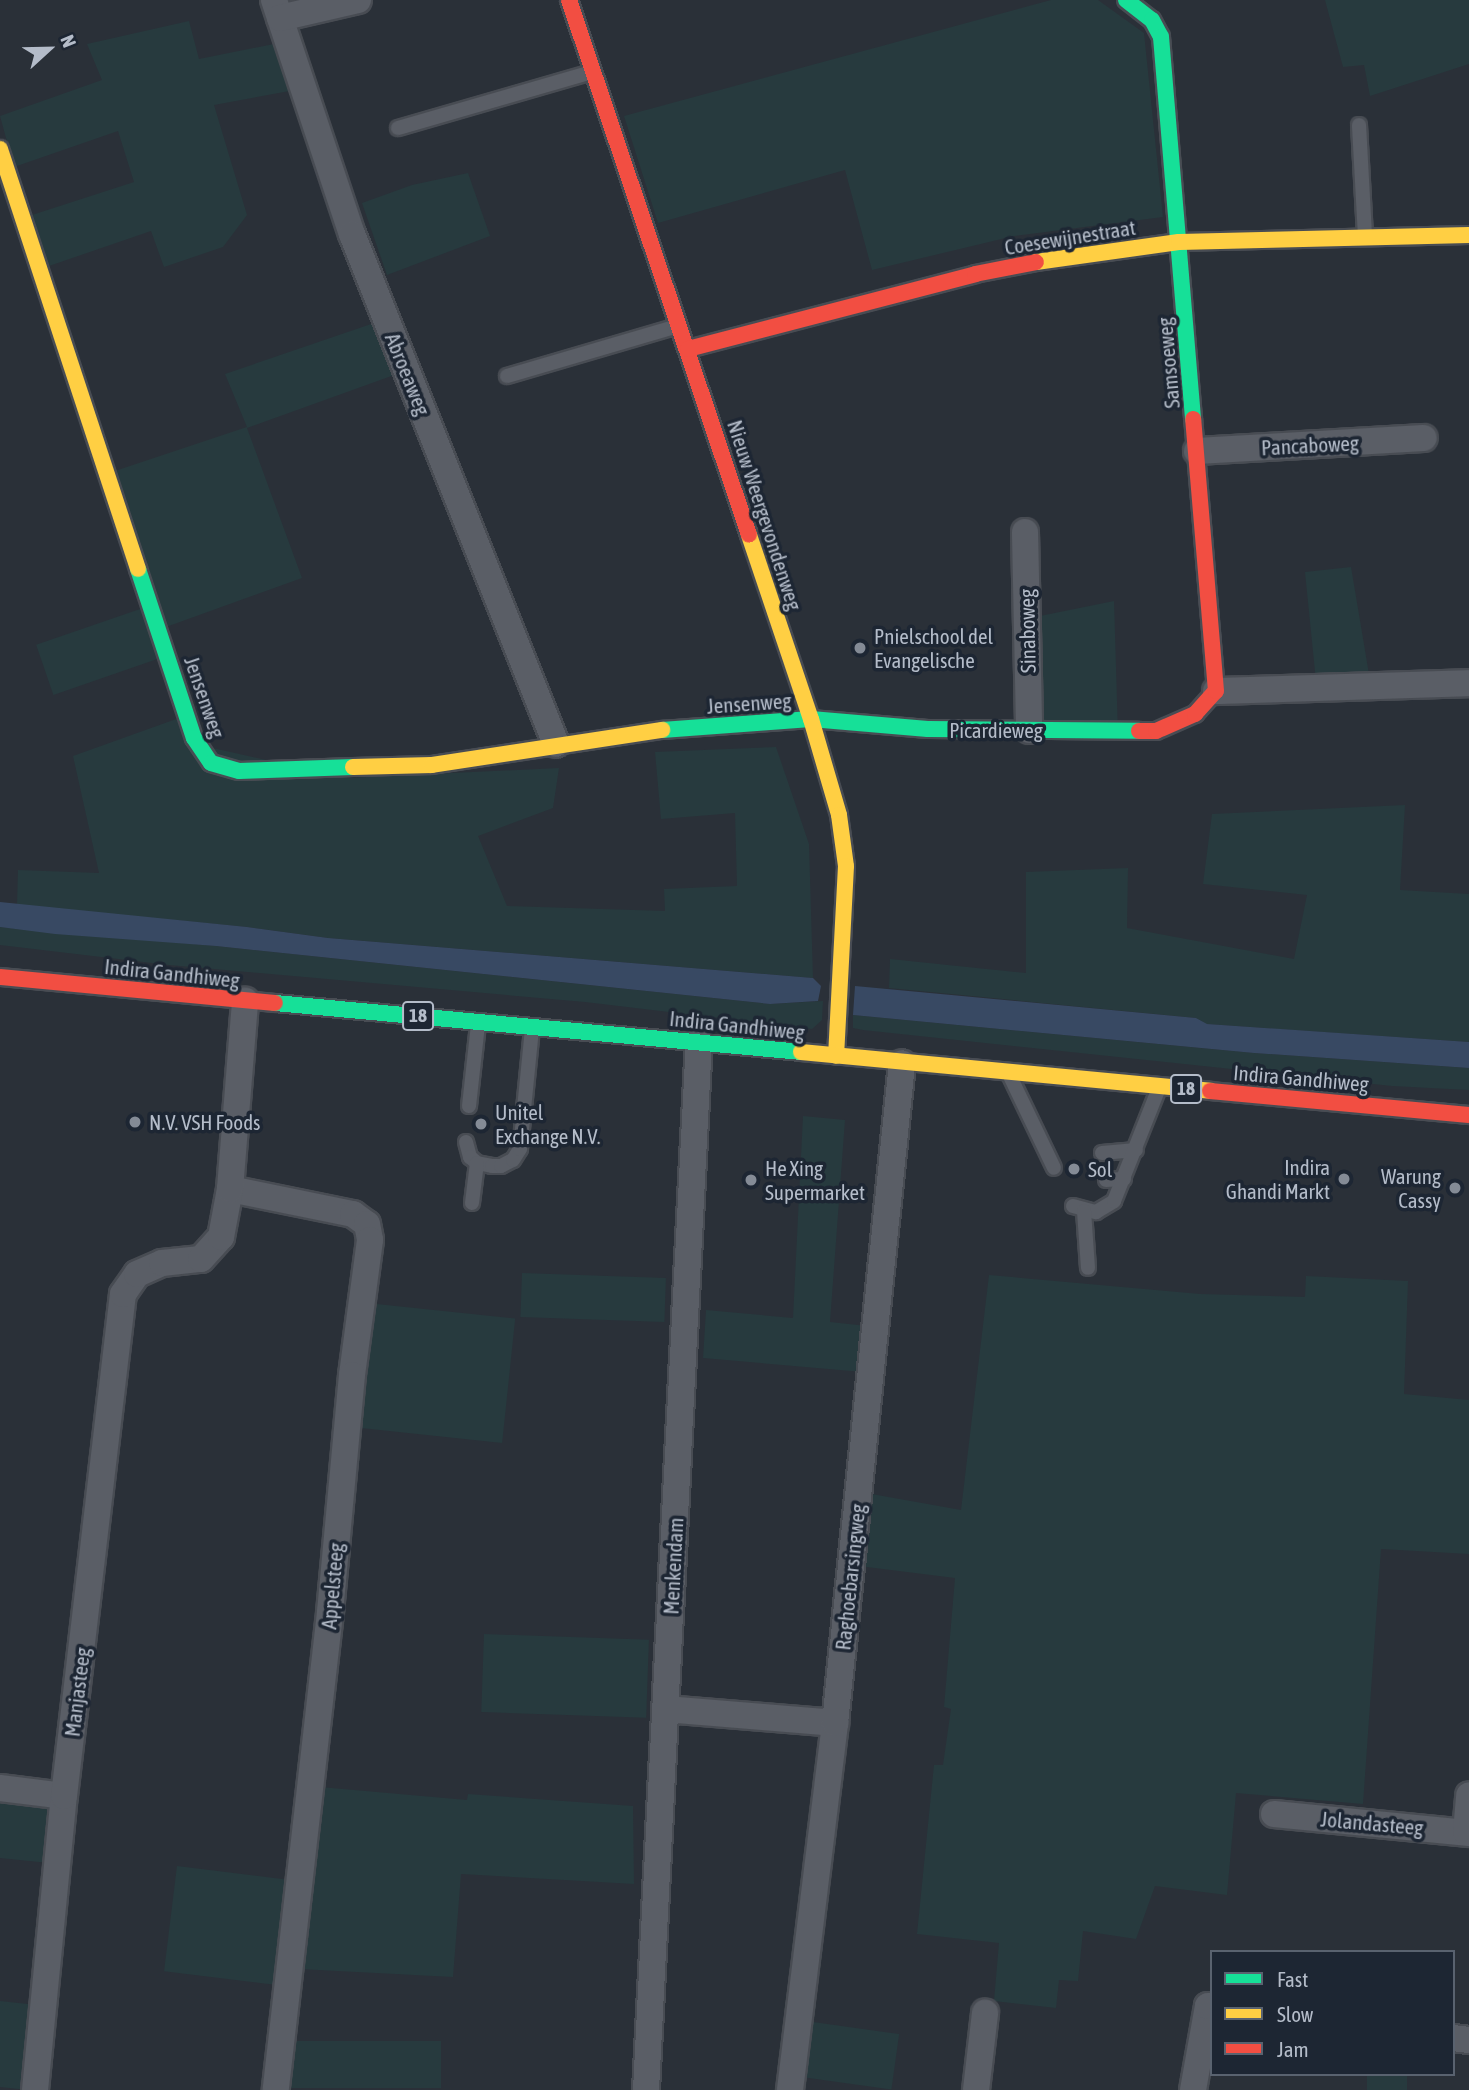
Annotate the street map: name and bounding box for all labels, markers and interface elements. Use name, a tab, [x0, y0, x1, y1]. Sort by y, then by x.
north arrow	[14, 14, 84, 84]
text: N	[56, 32, 81, 50]
street label: Coesewijnestraat	[1003, 214, 1137, 260]
street label: Samsoeweg	[1151, 316, 1185, 410]
street label: Abroeaweg	[380, 329, 436, 419]
street label: Nieuw Weergevondenweg	[722, 417, 808, 613]
street label: Pancaboweg	[1260, 430, 1360, 460]
street label: Sinaboweg	[1014, 589, 1040, 673]
place label: Pnielschool del Evangelische	[874, 623, 993, 673]
marker: Pnielschool del Evangelische	[852, 640, 868, 656]
street label: Jensenweg	[179, 653, 231, 741]
street label: Jensenweg	[706, 687, 792, 719]
street label: Picardieweg	[949, 717, 1043, 743]
street label: Indira Gandhiweg	[103, 953, 241, 993]
road number: 18	[400, 1000, 436, 1032]
street label: Indira Gandhiweg	[668, 1005, 806, 1045]
street label: Indira Gandhiweg	[1232, 1060, 1370, 1096]
road number: 18	[1168, 1074, 1204, 1105]
place label: Unitel Exchange N.V.	[495, 1099, 600, 1149]
place label: N.V. VSH Foods	[149, 1109, 261, 1135]
marker: N.V. VSH Foods	[127, 1114, 143, 1130]
marker: Unitel Exchange N.V.	[473, 1116, 489, 1132]
place label: Indira Ghandi Markt	[1226, 1154, 1330, 1204]
place label: He Xing Supermarket	[765, 1155, 865, 1205]
place label: Sol	[1088, 1156, 1112, 1182]
marker: Sol	[1066, 1161, 1082, 1177]
place label: Warung Cassy	[1381, 1163, 1441, 1213]
marker: Indira Ghandi Markt	[1336, 1171, 1352, 1187]
marker: He Xing Supermarket	[743, 1172, 759, 1188]
marker: Warung Cassy	[1447, 1180, 1463, 1196]
street label: Raghoebarsingweg	[830, 1503, 870, 1651]
street label: Menkendam	[658, 1517, 688, 1615]
street label: Appelsteeg	[316, 1542, 348, 1630]
street label: Manjasteeg	[59, 1646, 95, 1738]
street label: Jolandasteeg	[1320, 1806, 1424, 1840]
legend	[1210, 1950, 1455, 2076]
text: Fast	[1277, 1967, 1308, 1991]
text: Slow	[1277, 2002, 1313, 2026]
text: Jam	[1277, 2037, 1309, 2061]

